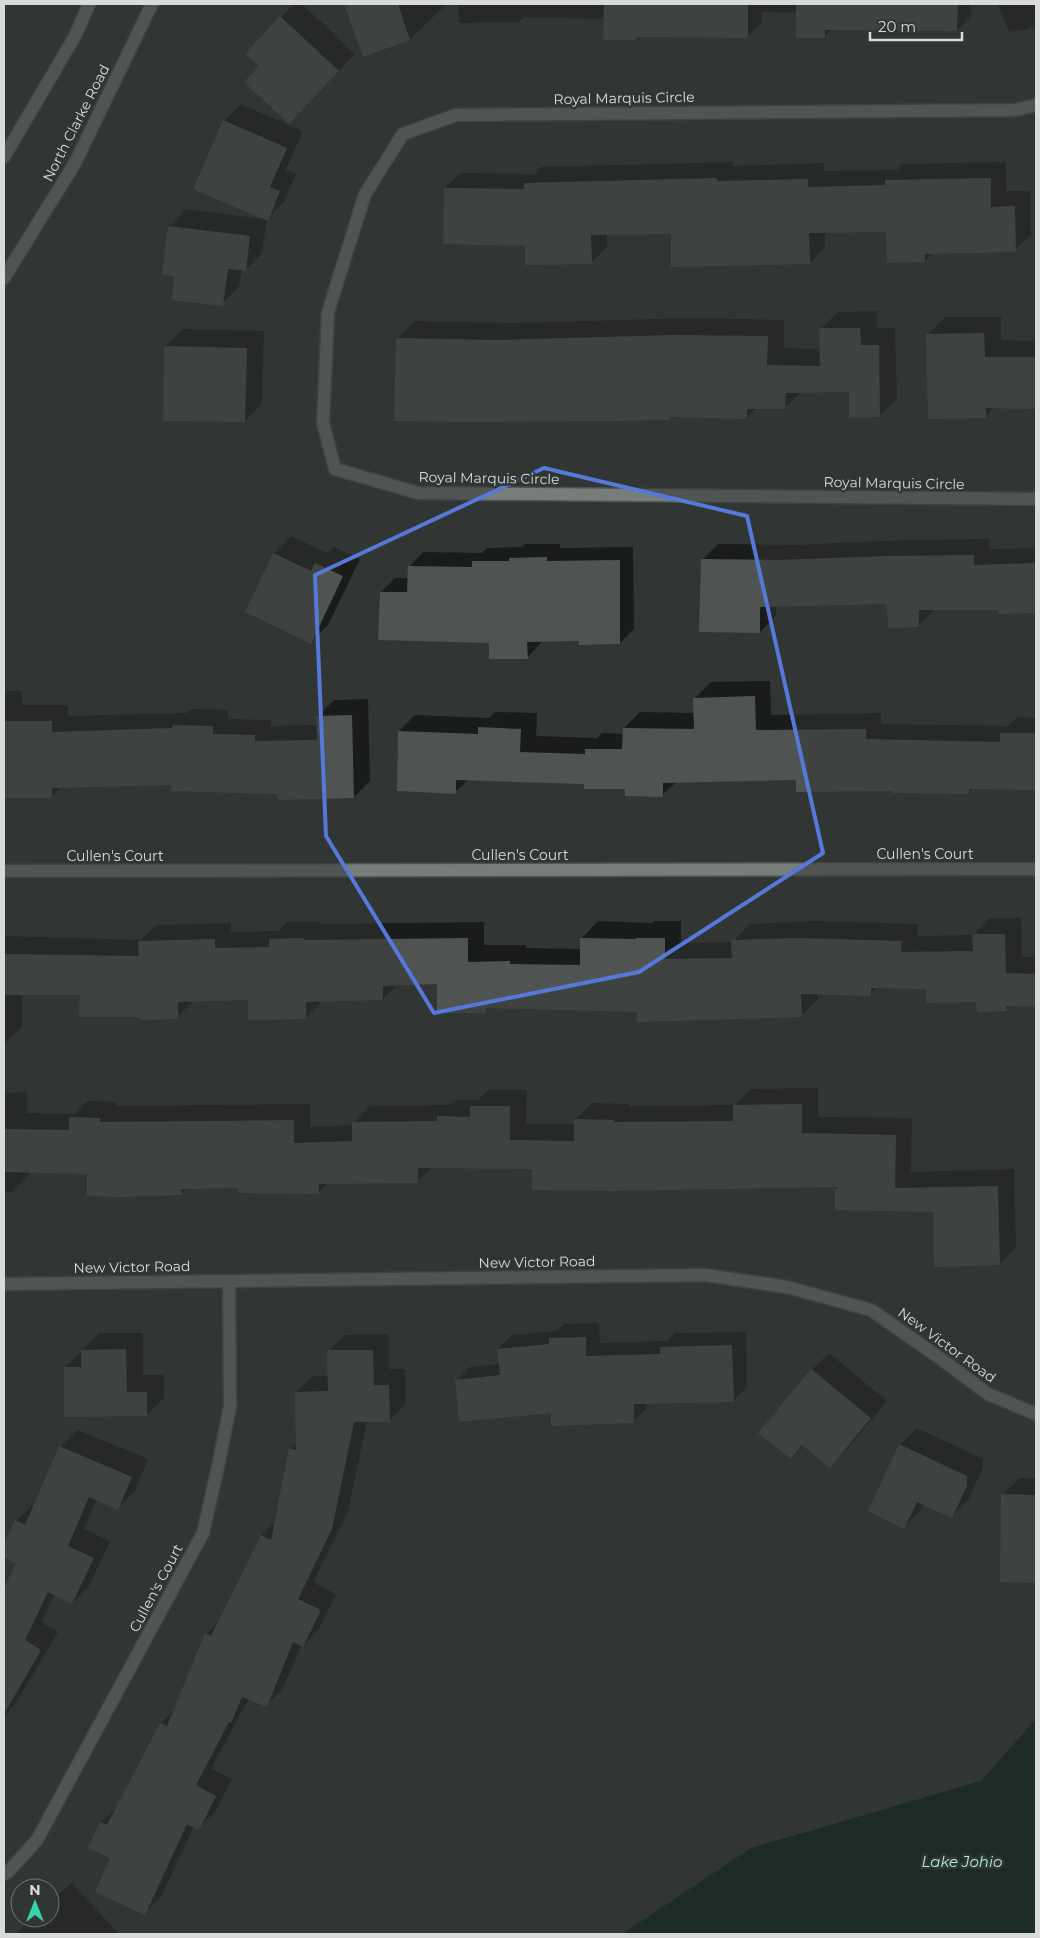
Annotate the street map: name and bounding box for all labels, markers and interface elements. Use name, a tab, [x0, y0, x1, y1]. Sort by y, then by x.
scale bar	[870, 10, 962, 42]
text: 20 m	[878, 17, 916, 36]
street label: North Clarke Road	[39, 61, 113, 185]
street label: Royal Marquis Circle	[553, 88, 695, 108]
street label: Royal Marquis Circle	[418, 468, 560, 488]
street label: Royal Marquis Circle	[823, 473, 965, 493]
street label: Cullen's Court	[876, 845, 974, 863]
street label: Cullen's Court	[471, 846, 569, 864]
street label: Cullen's Court	[66, 847, 164, 865]
street label: New Victor Road	[478, 1252, 596, 1272]
street label: New Victor Road	[73, 1257, 191, 1277]
street label: New Victor Road	[894, 1303, 1000, 1387]
street label: Cullen's Court	[125, 1541, 187, 1635]
water label: Lake Johio	[922, 1852, 1002, 1871]
north arrow	[10, 1878, 60, 1928]
text: N	[29, 1881, 41, 1899]

